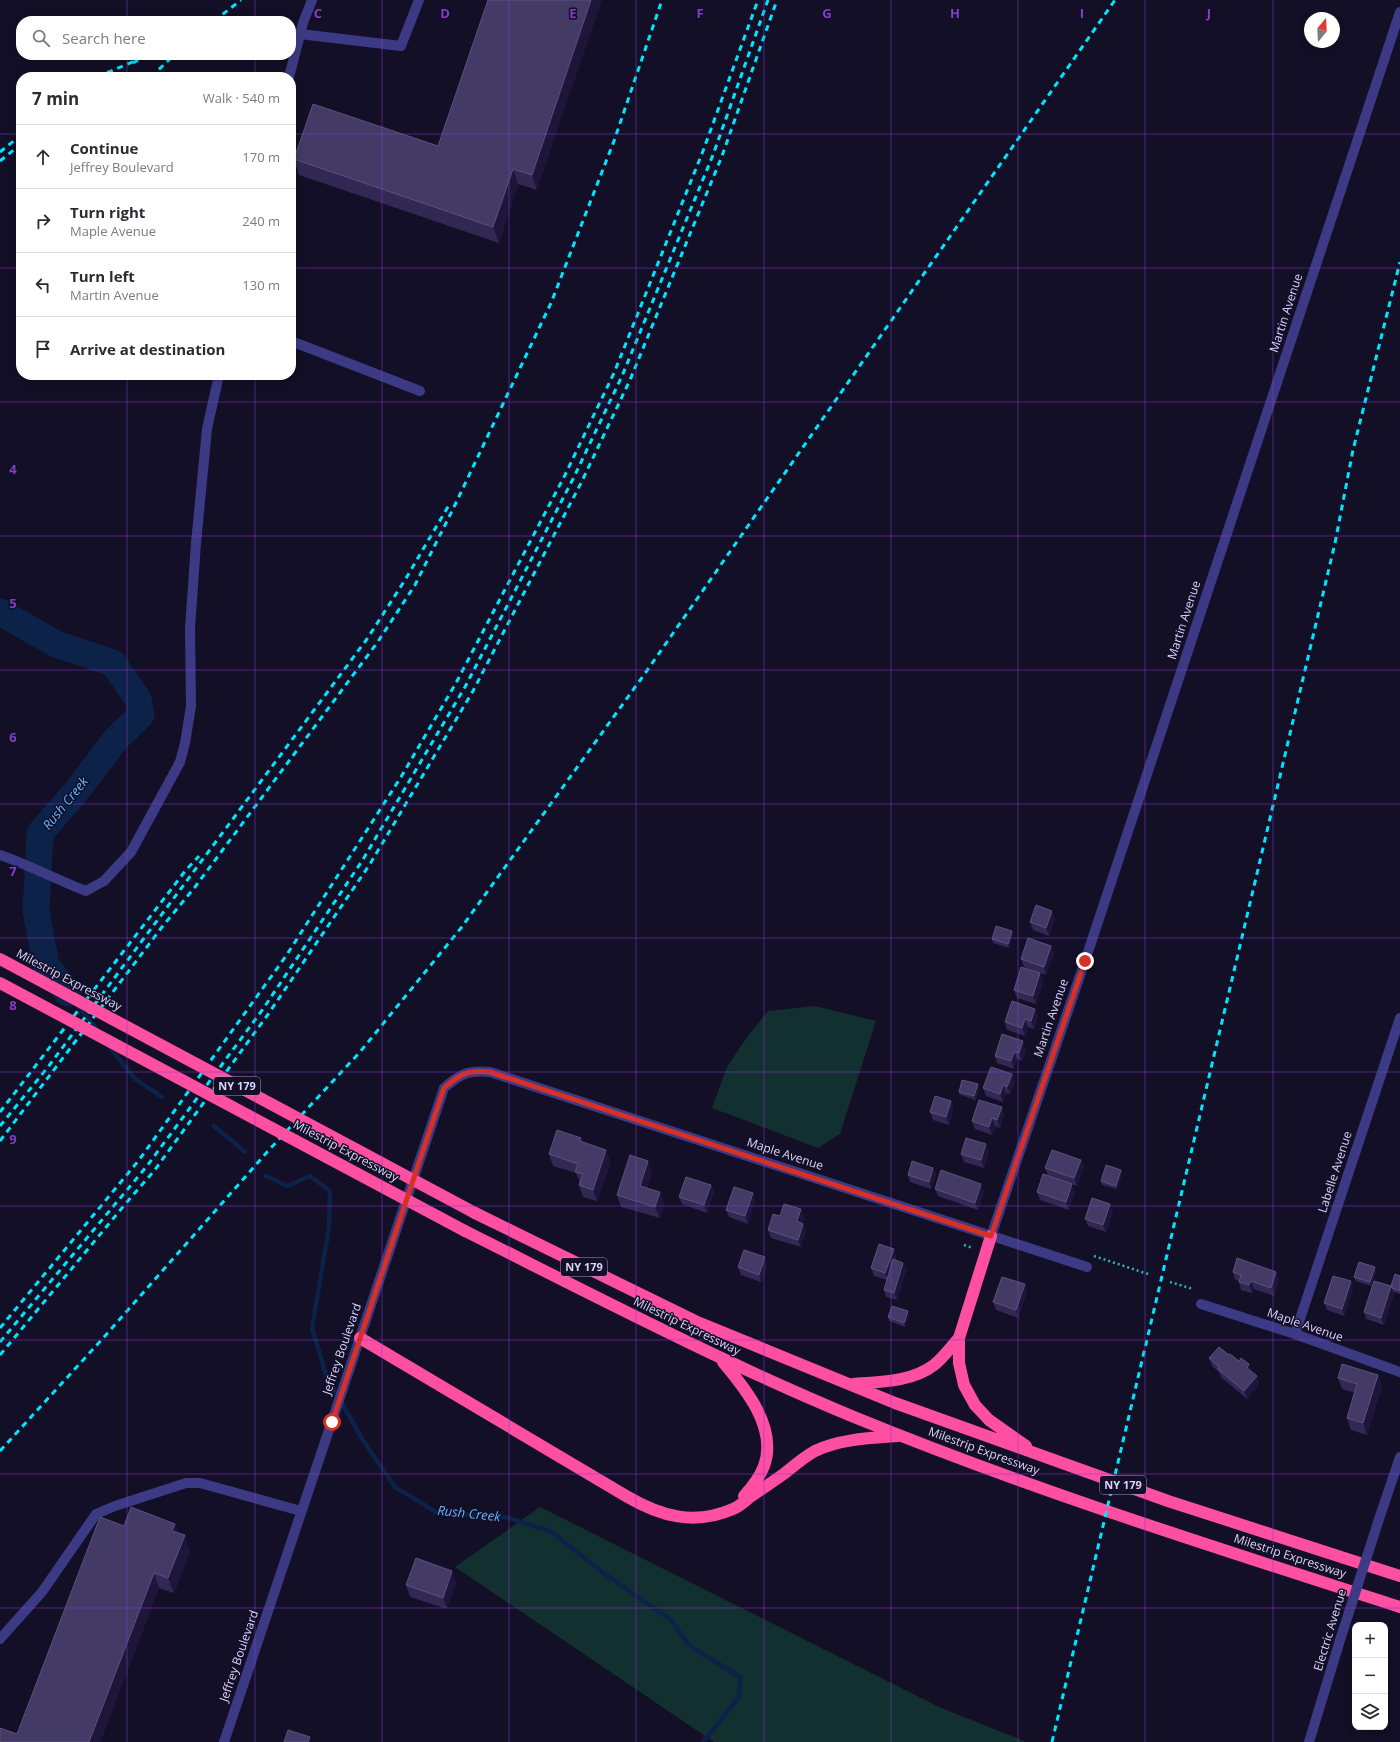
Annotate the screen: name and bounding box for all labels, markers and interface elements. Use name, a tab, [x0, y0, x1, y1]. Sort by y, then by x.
text: C	[314, 4, 322, 22]
text: D	[440, 4, 450, 22]
text: E	[569, 4, 577, 22]
text: F	[696, 4, 704, 22]
text: G	[822, 4, 832, 22]
text: H	[950, 4, 960, 22]
text: I	[1080, 4, 1084, 22]
text: J	[1206, 4, 1211, 22]
north arrow	[1304, 12, 1340, 48]
search box	[16, 16, 296, 60]
icon: search	[30, 27, 52, 49]
text: Search here	[62, 28, 146, 48]
text: 7 min	[32, 87, 79, 110]
text: Walk · 540 m	[203, 89, 280, 107]
text: Continue	[70, 138, 138, 158]
icon: ahead	[32, 146, 54, 168]
text: 170 m	[242, 148, 280, 166]
text: Jeffrey Boulevard	[70, 158, 174, 176]
text: Turn right	[70, 202, 145, 222]
icon: right	[32, 210, 54, 232]
text: 240 m	[242, 212, 280, 230]
text: Maple Avenue	[70, 222, 156, 240]
text: Turn left	[70, 266, 135, 286]
street label: Martin Avenue	[1265, 271, 1306, 354]
icon: left	[32, 274, 54, 296]
text: 130 m	[242, 276, 280, 294]
text: Martin Avenue	[70, 286, 159, 304]
icon: arrive	[32, 338, 54, 360]
text: Arrive at destination	[70, 339, 225, 359]
text: 4	[9, 460, 17, 478]
street label: Martin Avenue	[1163, 578, 1204, 661]
text: 5	[9, 594, 17, 612]
text: 6	[9, 728, 17, 746]
water label: Rush Creek	[38, 772, 92, 833]
text: 7	[9, 862, 17, 880]
street label: Milestrip Expressway	[13, 945, 126, 1015]
route end	[1076, 952, 1094, 970]
street label: Martin Avenue	[1029, 976, 1072, 1059]
text: 8	[9, 996, 17, 1014]
road number: NY 179	[214, 1077, 260, 1095]
street label: Milestrip Expressway	[290, 1116, 403, 1186]
street label: Labelle Avenue	[1313, 1129, 1356, 1215]
text: 9	[9, 1130, 17, 1148]
street label: Maple Avenue	[745, 1133, 826, 1174]
road number: NY 179	[561, 1258, 607, 1276]
street label: Milestrip Expressway	[631, 1292, 745, 1359]
street label: Jeffrey Boulevard	[318, 1301, 365, 1398]
street label: Maple Avenue	[1265, 1304, 1346, 1346]
route start	[323, 1413, 341, 1431]
street label: Milestrip Expressway	[926, 1422, 1043, 1479]
road number: NY 179	[1100, 1476, 1146, 1494]
water label: Rush Creek	[436, 1501, 502, 1525]
street label: Milestrip Expressway	[1232, 1529, 1350, 1582]
street label: Electric Avenue	[1309, 1586, 1350, 1673]
street label: Jeffrey Boulevard	[215, 1608, 262, 1705]
map controls	[1352, 1622, 1388, 1730]
button: +	[1352, 1622, 1388, 1658]
button: −	[1352, 1658, 1388, 1694]
button: layers	[1352, 1694, 1388, 1730]

